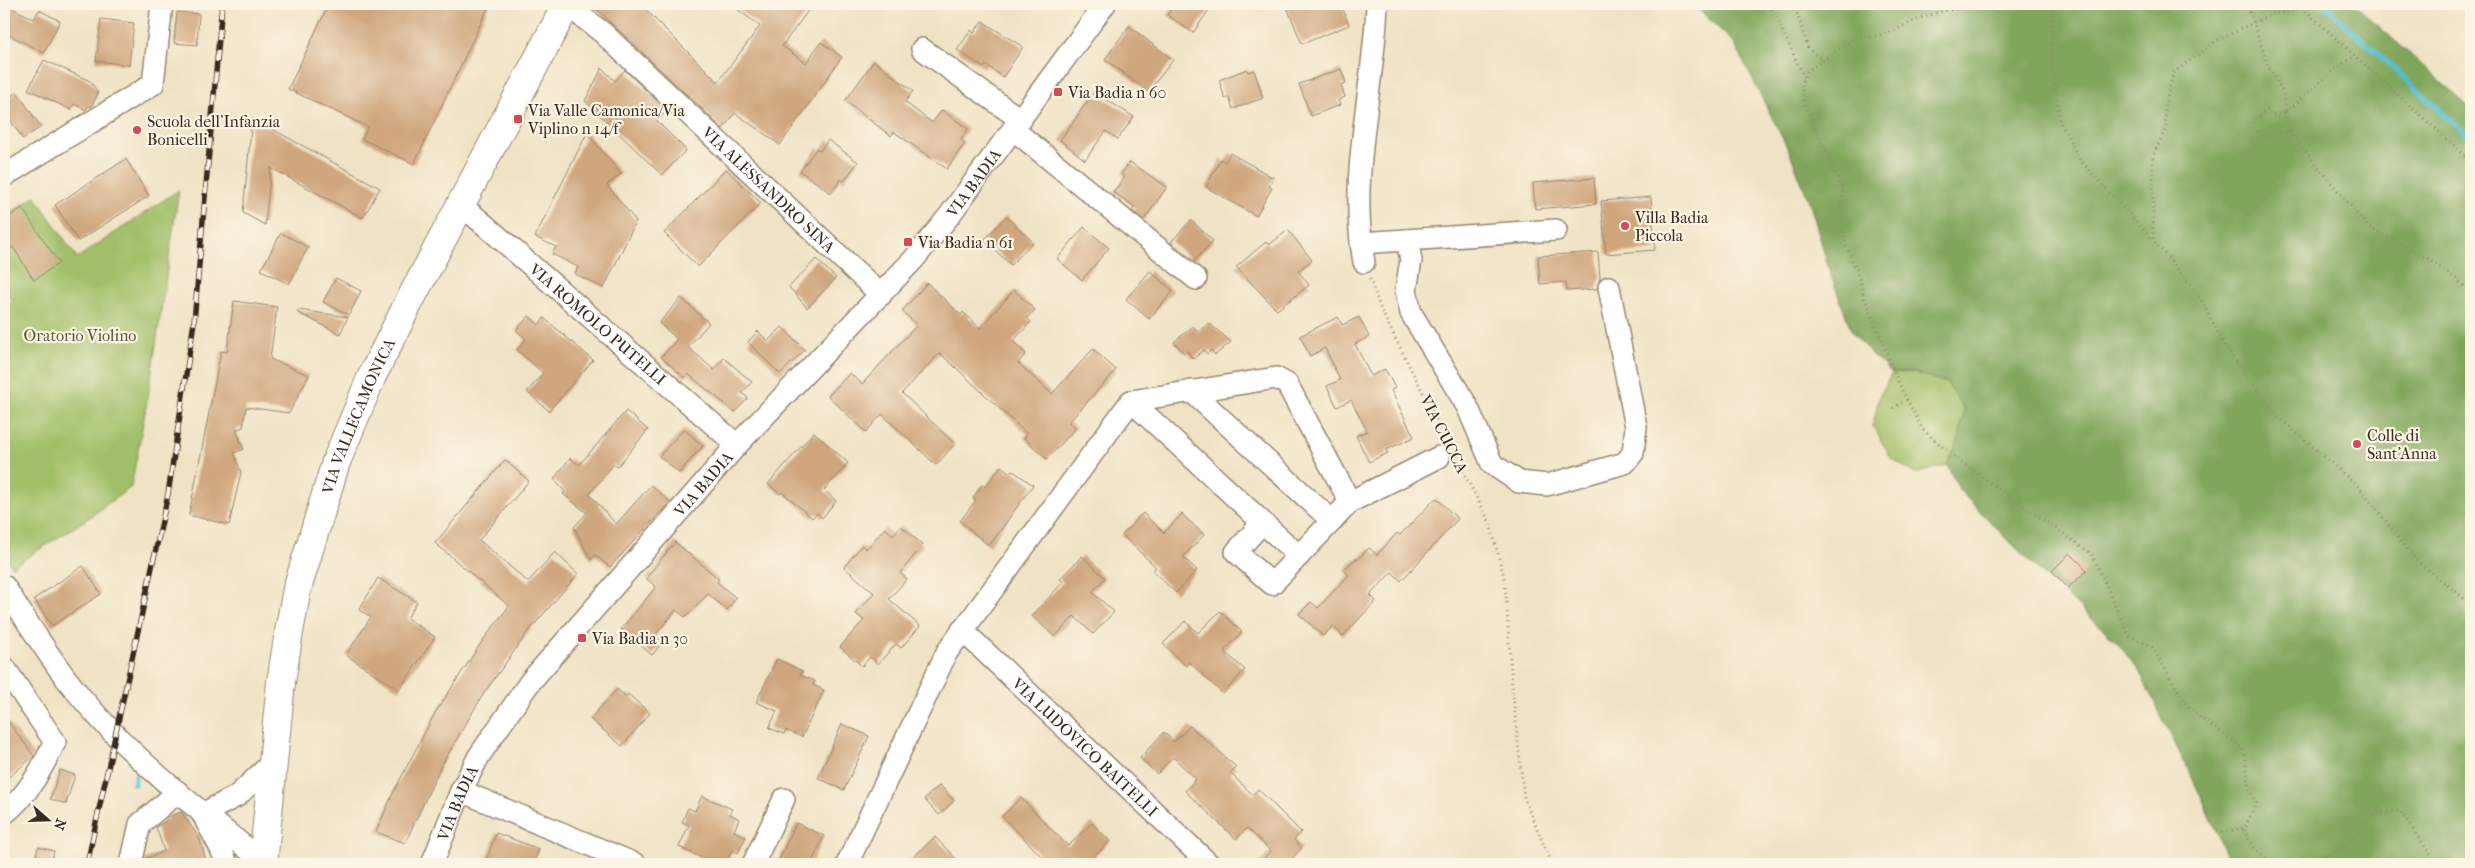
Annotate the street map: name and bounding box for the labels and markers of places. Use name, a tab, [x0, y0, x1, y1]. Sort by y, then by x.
place label: Via Badia n 60	[1067, 83, 1166, 102]
marker: Via Badia n 60	[1052, 86, 1064, 98]
place label: Via Valle Camonica/Via Viplino n 14/f	[527, 101, 686, 138]
place label: Scuola dell'Infanzia Bonicelli	[147, 112, 281, 149]
marker: Via Valle Camonica/Via Viplino n 14/f	[512, 113, 524, 125]
marker: Scuola dell'Infanzia Bonicelli	[131, 124, 143, 136]
place label: Villa Badia Piccola	[1634, 208, 1709, 245]
marker: Villa Badia Piccola	[1619, 220, 1631, 232]
place label: Via Badia n 61	[917, 233, 1013, 252]
marker: Via Badia n 61	[902, 236, 914, 248]
place label: Colle di Sant'Anna	[2367, 426, 2437, 463]
marker: Colle di Sant'Anna	[2351, 438, 2363, 450]
place label: Via Badia n 30	[591, 629, 688, 648]
marker: Via Badia n 30	[576, 632, 588, 644]

